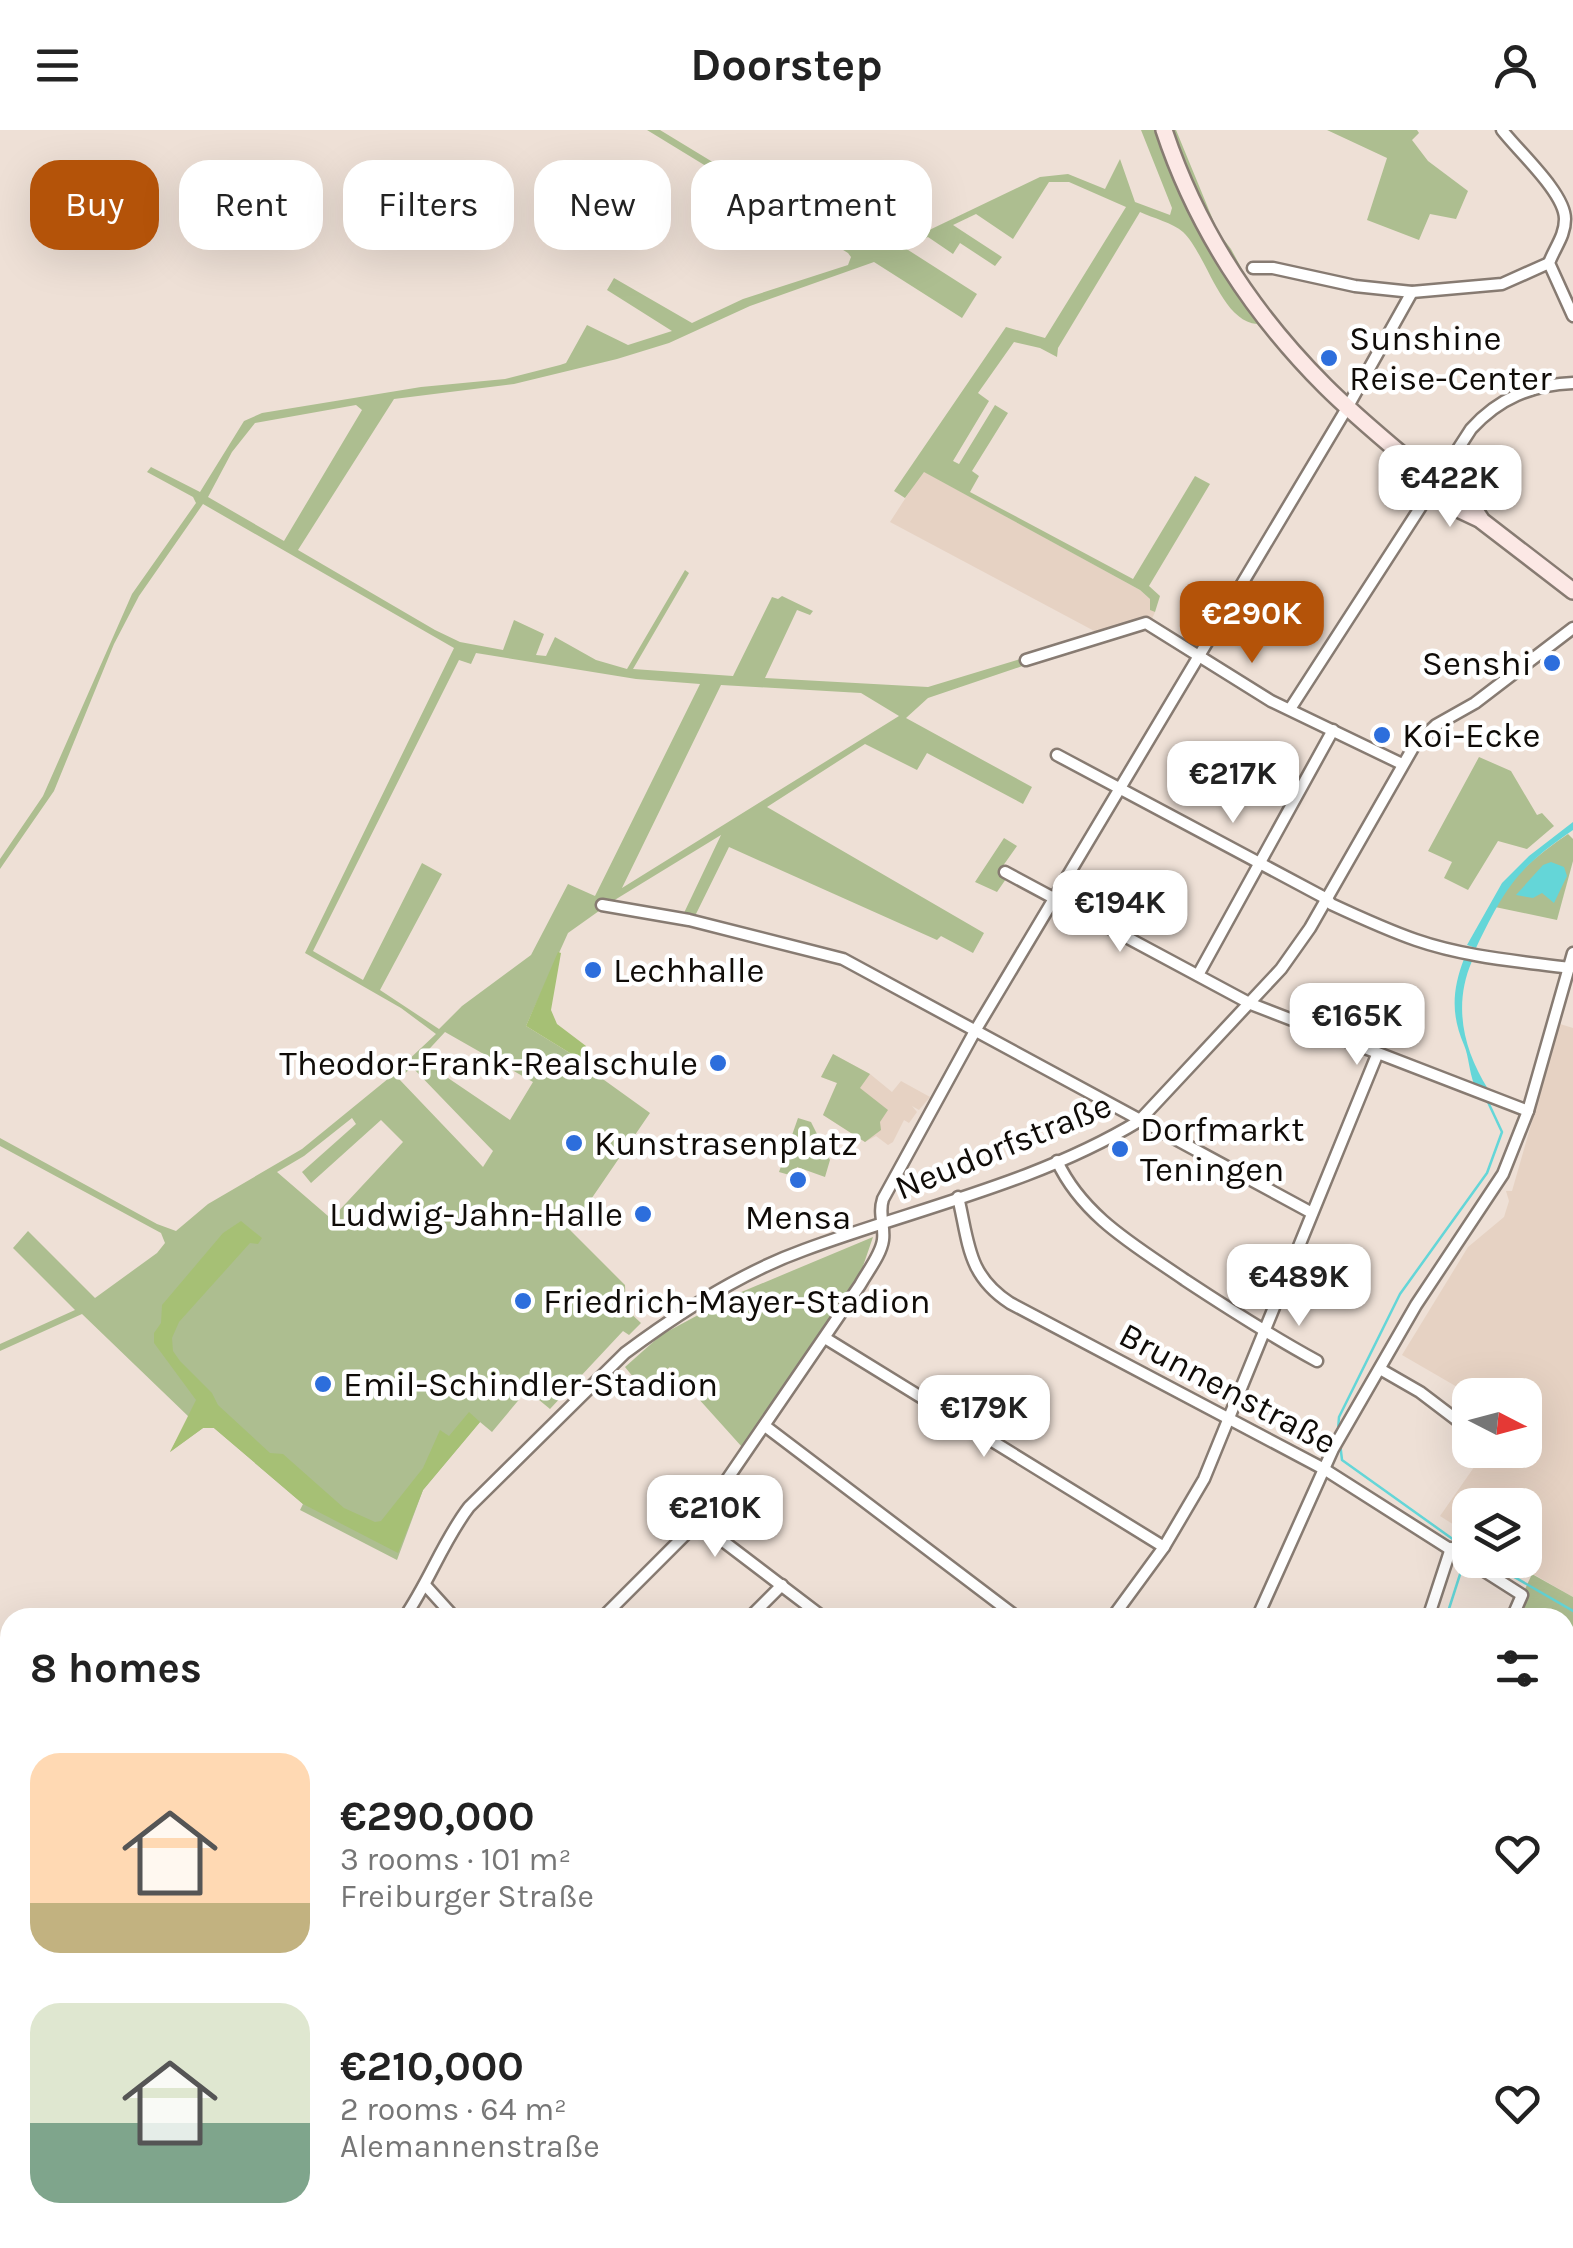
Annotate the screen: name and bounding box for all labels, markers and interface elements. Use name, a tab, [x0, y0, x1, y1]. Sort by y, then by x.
icon: menu	[30, 38, 85, 93]
icon: person	[1488, 38, 1543, 93]
text: Doorstep	[690, 39, 883, 91]
chip: Buy	[30, 160, 159, 250]
chip: Rent	[179, 160, 323, 250]
chip: Filters	[343, 160, 514, 250]
chip: New	[534, 160, 671, 250]
chip: Apartment	[691, 160, 932, 250]
place label: Sunshine Reise-Center	[1349, 318, 1552, 399]
marker: Sunshine Reise-Center	[1318, 347, 1340, 369]
pin: €422K	[1380, 445, 1520, 530]
text: €422K	[1401, 459, 1499, 496]
pin: €290K	[1182, 581, 1322, 666]
text: €290K	[1202, 595, 1302, 632]
place label: Senshi	[1422, 643, 1532, 684]
marker: Senshi	[1541, 652, 1563, 674]
place label: Koi-Ecke	[1402, 715, 1540, 756]
marker: Koi-Ecke	[1371, 724, 1393, 746]
pin: €217K	[1163, 741, 1303, 826]
text: €217K	[1189, 755, 1277, 792]
pin: €194K	[1050, 870, 1190, 955]
text: €194K	[1074, 884, 1166, 921]
place label: Lechhalle	[613, 950, 764, 991]
marker: Lechhalle	[582, 959, 604, 981]
pin: €165K	[1287, 983, 1427, 1068]
text: €165K	[1312, 997, 1402, 1034]
place label: Theodor-Frank-Realschule	[279, 1043, 698, 1084]
marker: Theodor-Frank-Realschule	[707, 1052, 729, 1074]
street label: Neudorfstraße	[889, 1084, 1117, 1208]
place label: Dorfmarkt Teningen	[1140, 1109, 1304, 1190]
place label: Kunstrasenplatz	[594, 1123, 858, 1164]
marker: Kunstrasenplatz	[563, 1132, 585, 1154]
marker: Dorfmarkt Teningen	[1109, 1138, 1131, 1160]
marker: Mensa	[787, 1169, 809, 1191]
place label: Ludwig-Jahn-Halle	[329, 1194, 623, 1235]
place label: Mensa	[745, 1197, 851, 1238]
marker: Ludwig-Jahn-Halle	[632, 1203, 654, 1225]
pin: €489K	[1229, 1244, 1369, 1329]
text: €489K	[1249, 1258, 1349, 1295]
place label: Friedrich-Mayer-Stadion	[543, 1281, 931, 1322]
marker: Friedrich-Mayer-Stadion	[512, 1290, 534, 1312]
street label: Brunnenstraße	[1112, 1314, 1343, 1463]
place label: Emil-Schindler-Stadion	[343, 1364, 718, 1405]
marker: Emil-Schindler-Stadion	[312, 1373, 334, 1395]
pin: €179K	[914, 1375, 1054, 1460]
north arrow	[1452, 1378, 1542, 1468]
map controls	[1452, 1378, 1542, 1578]
text: €179K	[940, 1389, 1028, 1426]
pin: €210K	[645, 1475, 785, 1560]
button: layers	[1452, 1488, 1542, 1578]
text: €210K	[669, 1489, 761, 1526]
icon: filters	[1490, 1641, 1545, 1696]
text: 8 homes	[30, 1643, 202, 1693]
text: €290,000	[340, 1791, 535, 1841]
icon: home	[110, 1793, 230, 1913]
icon: heart	[1490, 1826, 1545, 1881]
text: 3 rooms · 101 m²	[340, 1841, 571, 1878]
text: Freiburger Straße	[340, 1878, 594, 1915]
text: €210,000	[340, 2041, 524, 2091]
icon: home	[110, 2043, 230, 2163]
icon: heart	[1490, 2076, 1545, 2131]
text: 2 rooms · 64 m²	[340, 2091, 567, 2128]
text: Alemannenstraße	[340, 2128, 600, 2165]

